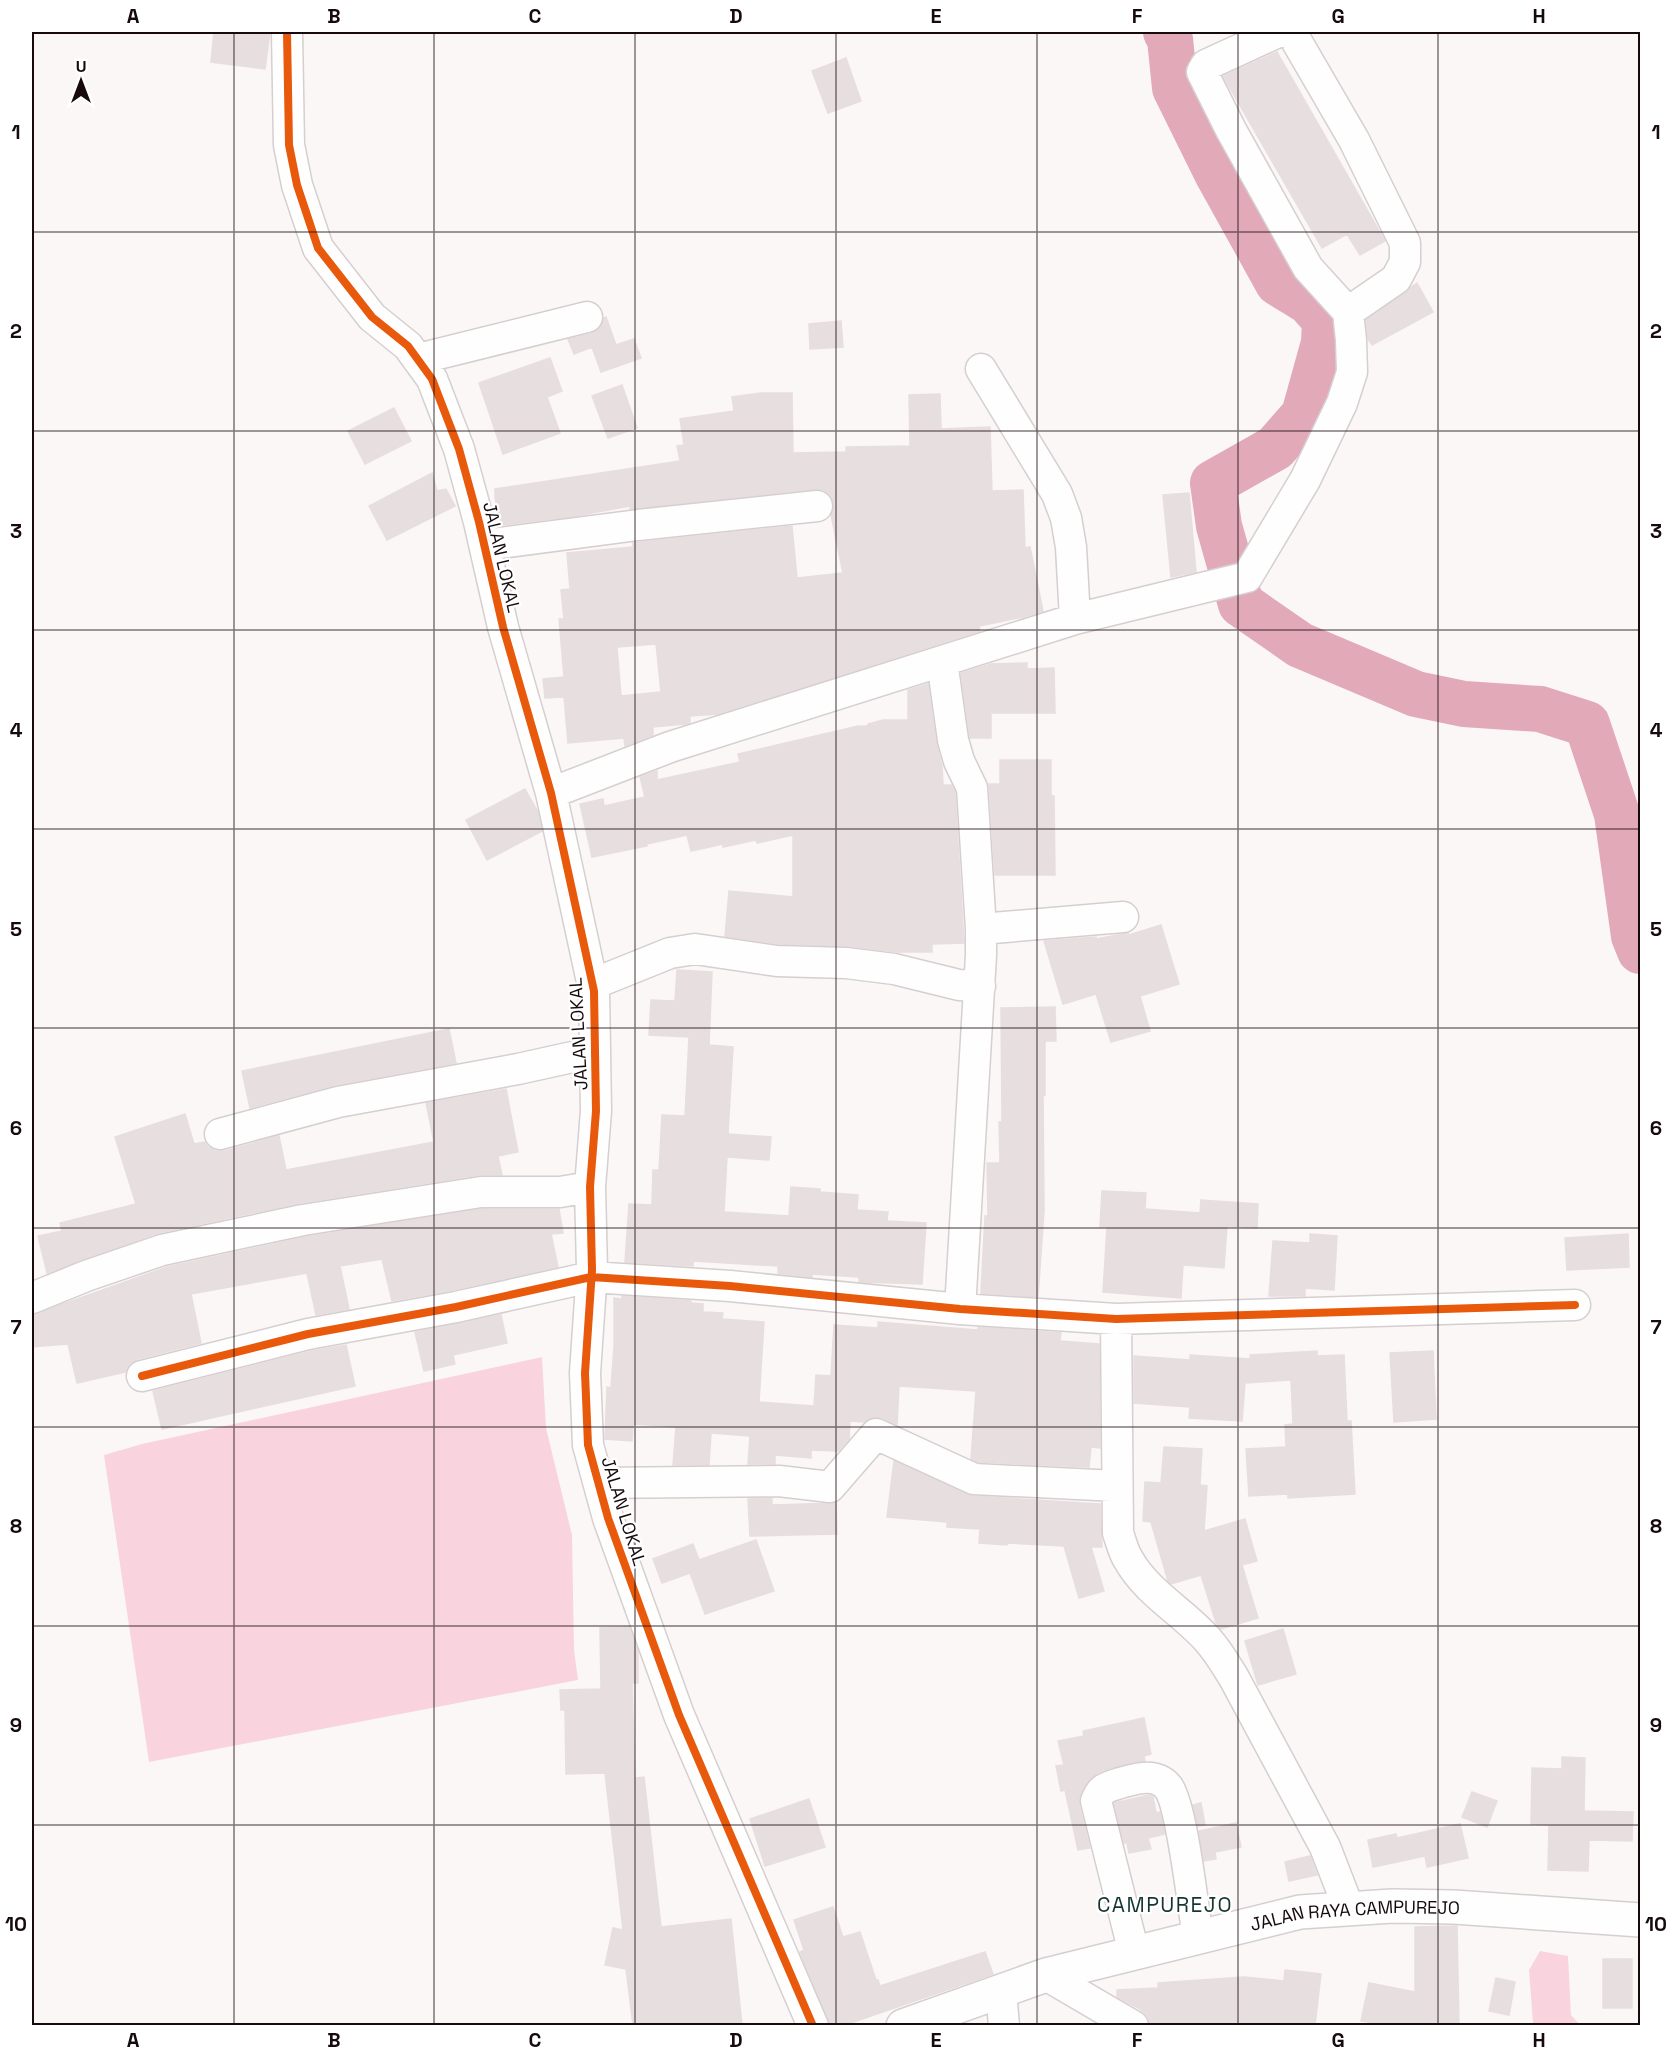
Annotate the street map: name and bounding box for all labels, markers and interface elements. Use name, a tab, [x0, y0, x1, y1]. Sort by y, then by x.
text: A	[127, 3, 140, 29]
text: B	[327, 3, 341, 29]
text: C	[529, 3, 542, 29]
text: D	[729, 3, 743, 29]
text: E	[930, 3, 942, 29]
text: F	[1132, 3, 1143, 29]
text: G	[1331, 3, 1345, 29]
text: H	[1532, 3, 1546, 29]
north arrow	[51, 51, 111, 111]
text: U	[76, 56, 86, 77]
text: 1	[11, 119, 21, 145]
text: 1	[1651, 119, 1661, 145]
text: 2	[10, 318, 22, 344]
text: 2	[1650, 318, 1662, 344]
street label: JALAN LOKAL	[478, 499, 526, 615]
text: 3	[10, 518, 22, 544]
text: 3	[1650, 518, 1662, 544]
text: 4	[10, 717, 23, 743]
text: 4	[1650, 717, 1663, 743]
text: 5	[10, 916, 22, 942]
text: 5	[1650, 916, 1662, 942]
street label: JALAN LOKAL	[564, 977, 592, 1091]
text: 6	[10, 1115, 22, 1141]
text: 6	[1650, 1115, 1662, 1141]
text: 7	[10, 1314, 22, 1340]
text: 7	[1650, 1314, 1662, 1340]
street label: JALAN LOKAL	[596, 1454, 652, 1568]
text: 8	[10, 1513, 22, 1539]
text: 8	[1650, 1513, 1662, 1539]
text: 9	[10, 1712, 22, 1738]
text: 9	[1650, 1712, 1662, 1738]
district label: CAMPUREJO	[1097, 1891, 1233, 1918]
street label: JALAN RAYA CAMPUREJO	[1248, 1894, 1460, 1935]
text: 10	[5, 1911, 27, 1937]
text: 10	[1645, 1911, 1667, 1937]
text: A	[127, 2027, 140, 2053]
text: B	[327, 2027, 341, 2053]
text: C	[529, 2027, 542, 2053]
text: D	[729, 2027, 743, 2053]
text: E	[930, 2027, 942, 2053]
text: F	[1132, 2027, 1143, 2053]
text: G	[1331, 2027, 1345, 2053]
text: H	[1532, 2027, 1546, 2053]

